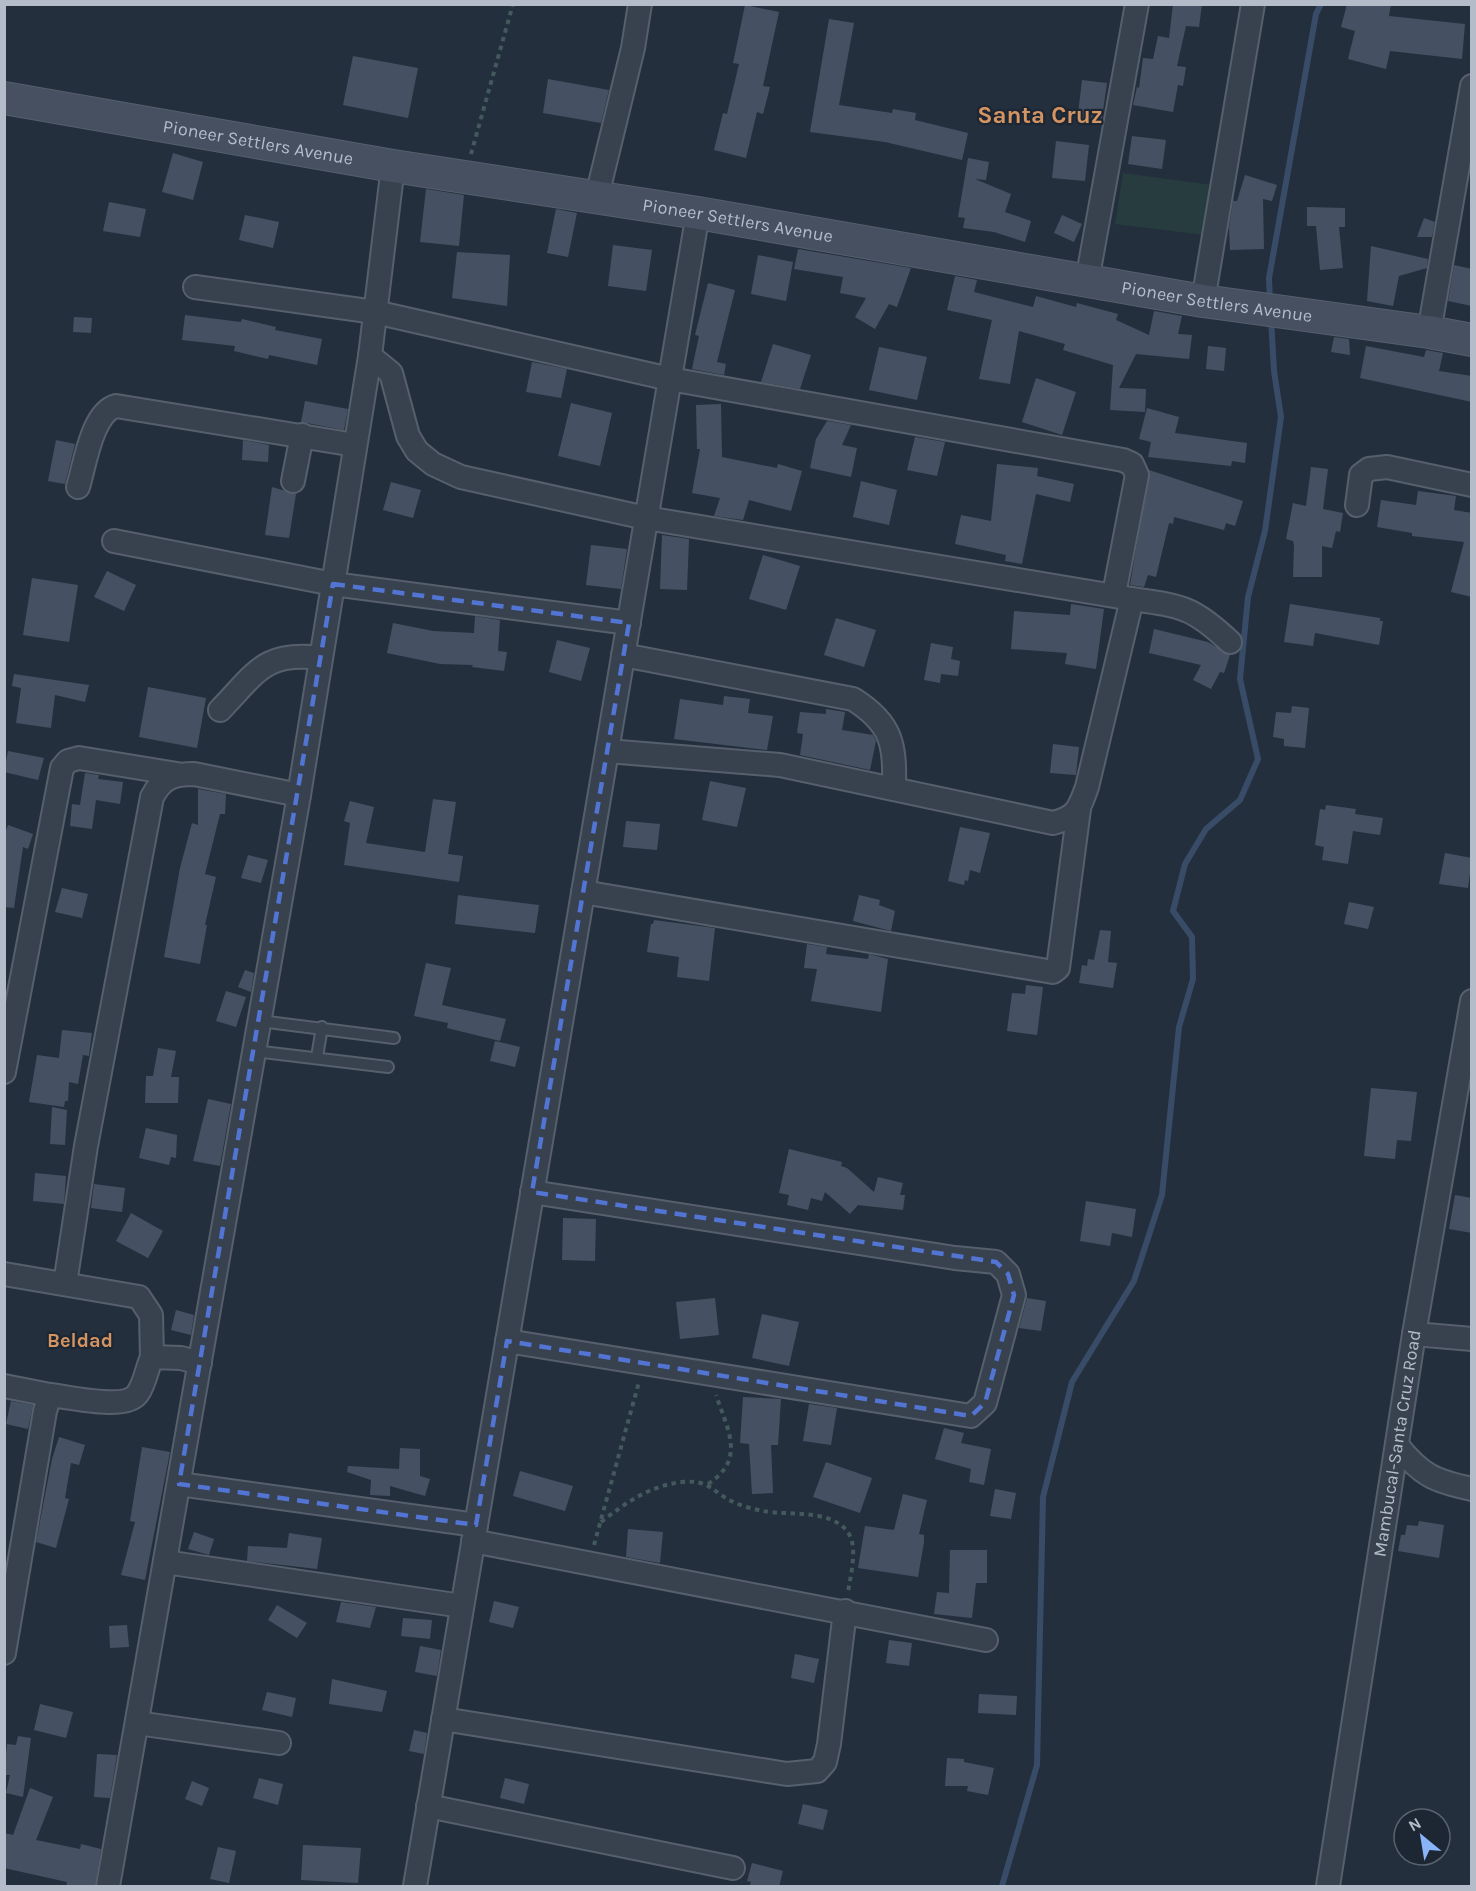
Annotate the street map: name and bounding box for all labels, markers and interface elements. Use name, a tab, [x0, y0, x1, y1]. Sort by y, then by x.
district label: Santa Cruz	[977, 101, 1103, 129]
street label: Pioneer Settlers Avenue	[161, 115, 355, 170]
street label: Pioneer Settlers Avenue	[641, 194, 835, 247]
street label: Pioneer Settlers Avenue	[1120, 276, 1314, 327]
street label: Mambucal-Santa Cruz Road	[1368, 1328, 1426, 1558]
district label: Beldad	[47, 1329, 113, 1352]
north arrow	[1392, 1807, 1452, 1867]
text: N	[1405, 1813, 1424, 1836]

